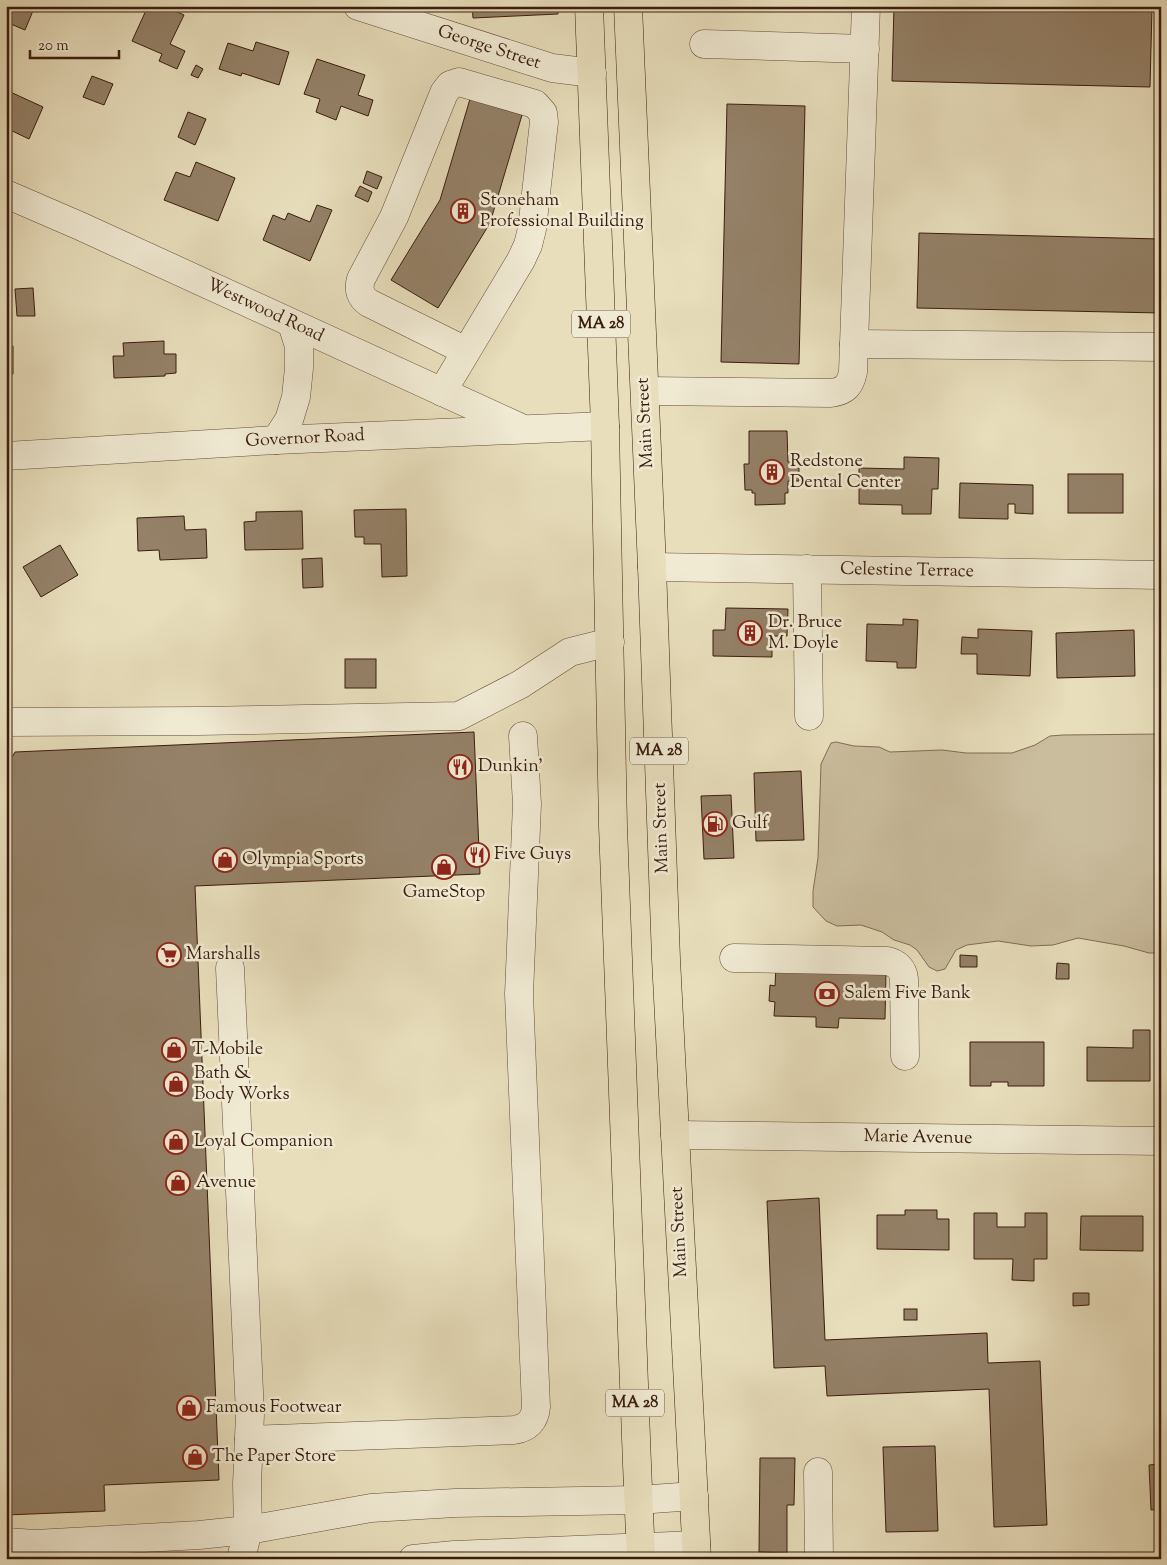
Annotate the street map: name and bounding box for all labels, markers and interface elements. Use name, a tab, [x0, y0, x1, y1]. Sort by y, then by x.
street label: George Street	[434, 19, 544, 77]
scale bar	[30, 28, 119, 60]
text: 20 m	[38, 36, 69, 57]
place label: Stoneham Professional Building	[480, 188, 644, 235]
building icon: Stoneham Professional Building	[450, 198, 476, 224]
street label: Westwood Road	[202, 272, 328, 350]
road number: MA 28	[572, 310, 630, 338]
street label: Main Street	[631, 377, 661, 469]
street label: Governor Road	[245, 423, 365, 455]
place label: Redstone Dental Center	[790, 449, 901, 496]
building icon: Redstone Dental Center	[759, 459, 785, 485]
street label: Celestine Terrace	[840, 557, 974, 585]
place label: Dr. Bruce M. Doyle	[768, 610, 842, 657]
building icon: Dr. Bruce M. Doyle	[737, 620, 763, 646]
road number: MA 28	[630, 738, 688, 764]
restaurant icon: Dunkin'	[447, 754, 473, 780]
place label: Dunkin'	[478, 754, 543, 780]
street label: Main Street	[647, 782, 677, 874]
fuel station icon: Gulf	[702, 811, 728, 837]
place label: Gulf	[732, 811, 769, 837]
restaurant icon: Five Guys	[464, 842, 490, 868]
place label: Five Guys	[494, 842, 571, 868]
shop icon: Olympia Sports	[212, 847, 238, 873]
place label: Olympia Sports	[242, 847, 364, 873]
shop icon: GameStop	[431, 854, 457, 880]
place label: GameStop	[403, 880, 485, 906]
supermarket icon: Marshalls	[156, 942, 182, 968]
place label: Marshalls	[186, 942, 260, 968]
bank icon: Salem Five Bank	[814, 981, 840, 1007]
place label: Salem Five Bank	[844, 981, 971, 1007]
shop icon: T-Mobile	[161, 1037, 187, 1063]
place label: T-Mobile	[192, 1037, 263, 1063]
place label: Bath & Body Works	[194, 1061, 290, 1108]
shop icon: Bath & Body Works	[163, 1071, 189, 1097]
street label: Marie Avenue	[863, 1124, 973, 1152]
shop icon: Loyal Companion	[163, 1129, 189, 1155]
place label: Loyal Companion	[194, 1129, 334, 1155]
shop icon: Avenue	[165, 1170, 191, 1196]
place label: Avenue	[196, 1170, 256, 1196]
street label: Main Street	[665, 1186, 695, 1278]
road number: MA 28	[606, 1390, 664, 1416]
shop icon: Famous Footwear	[176, 1395, 202, 1421]
place label: Famous Footwear	[206, 1395, 342, 1421]
shop icon: The Paper Store	[182, 1444, 208, 1470]
place label: The Paper Store	[212, 1444, 336, 1470]

